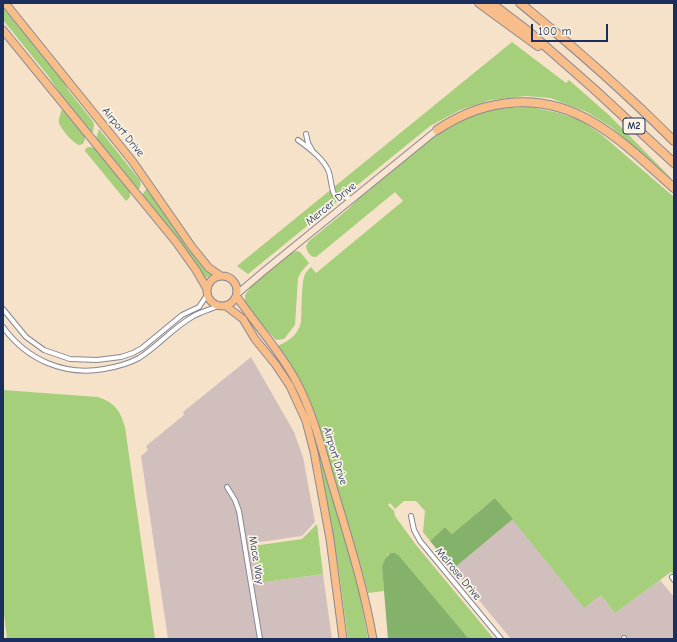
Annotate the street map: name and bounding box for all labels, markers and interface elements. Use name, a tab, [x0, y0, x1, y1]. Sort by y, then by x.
scale bar	[533, 16, 610, 42]
text: 100 m	[538, 24, 571, 38]
street label: Airport Drive	[99, 105, 147, 159]
road number: M2	[623, 118, 645, 134]
street label: Mercer Drive	[303, 180, 359, 228]
street label: Airport Drive	[320, 425, 350, 487]
street label: Mace Way	[246, 535, 266, 585]
street label: Melrose Drive	[432, 545, 484, 603]

